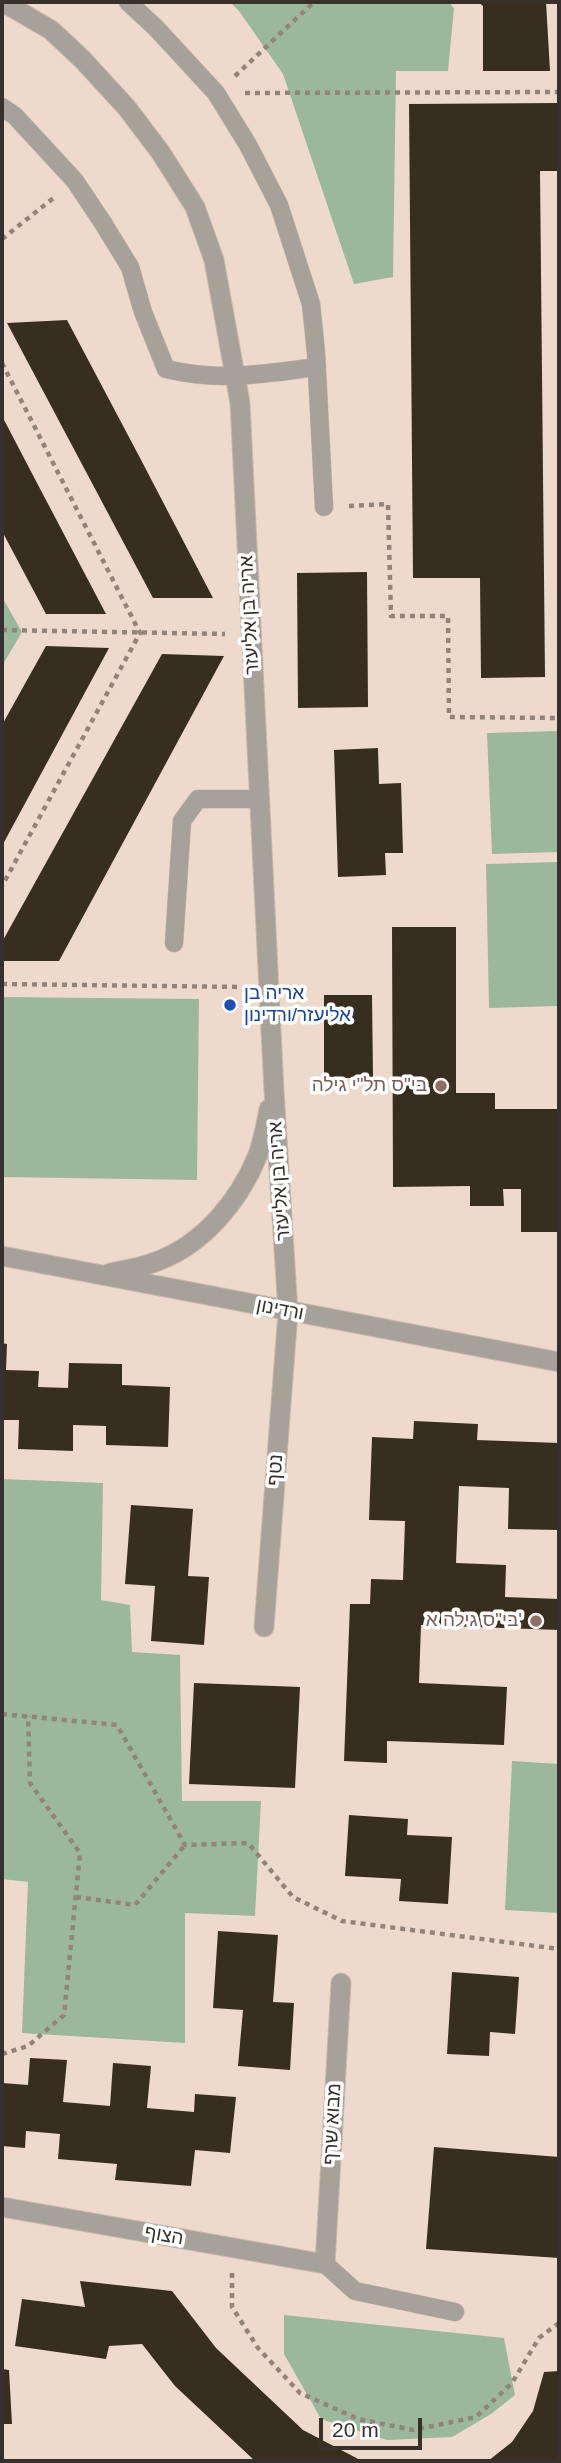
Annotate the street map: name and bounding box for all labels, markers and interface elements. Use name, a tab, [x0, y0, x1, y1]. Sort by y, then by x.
street label: אריה בן אליעזר	[235, 555, 265, 675]
place label: אריה בן אליעזר/ורדינון	[244, 983, 351, 1027]
marker: אריה בן אליעזר/ורדינון	[222, 997, 238, 1013]
place label: בי"ס תל"י גילה	[312, 1075, 427, 1097]
marker: בי"ס תל"י גילה	[433, 1078, 449, 1094]
street label: אריה בן אליעזר	[264, 1121, 296, 1241]
street label: ורדינון	[254, 1294, 306, 1326]
street label: נטף	[264, 1453, 288, 1487]
place label: בי"ס גילה א'	[426, 1610, 522, 1632]
marker: בי"ס גילה א'	[528, 1613, 544, 1629]
street label: מבוא שרף	[319, 2083, 347, 2165]
street label: הצוף	[143, 2221, 185, 2251]
scale bar	[323, 2404, 426, 2448]
text: 20 m	[332, 2418, 379, 2441]

